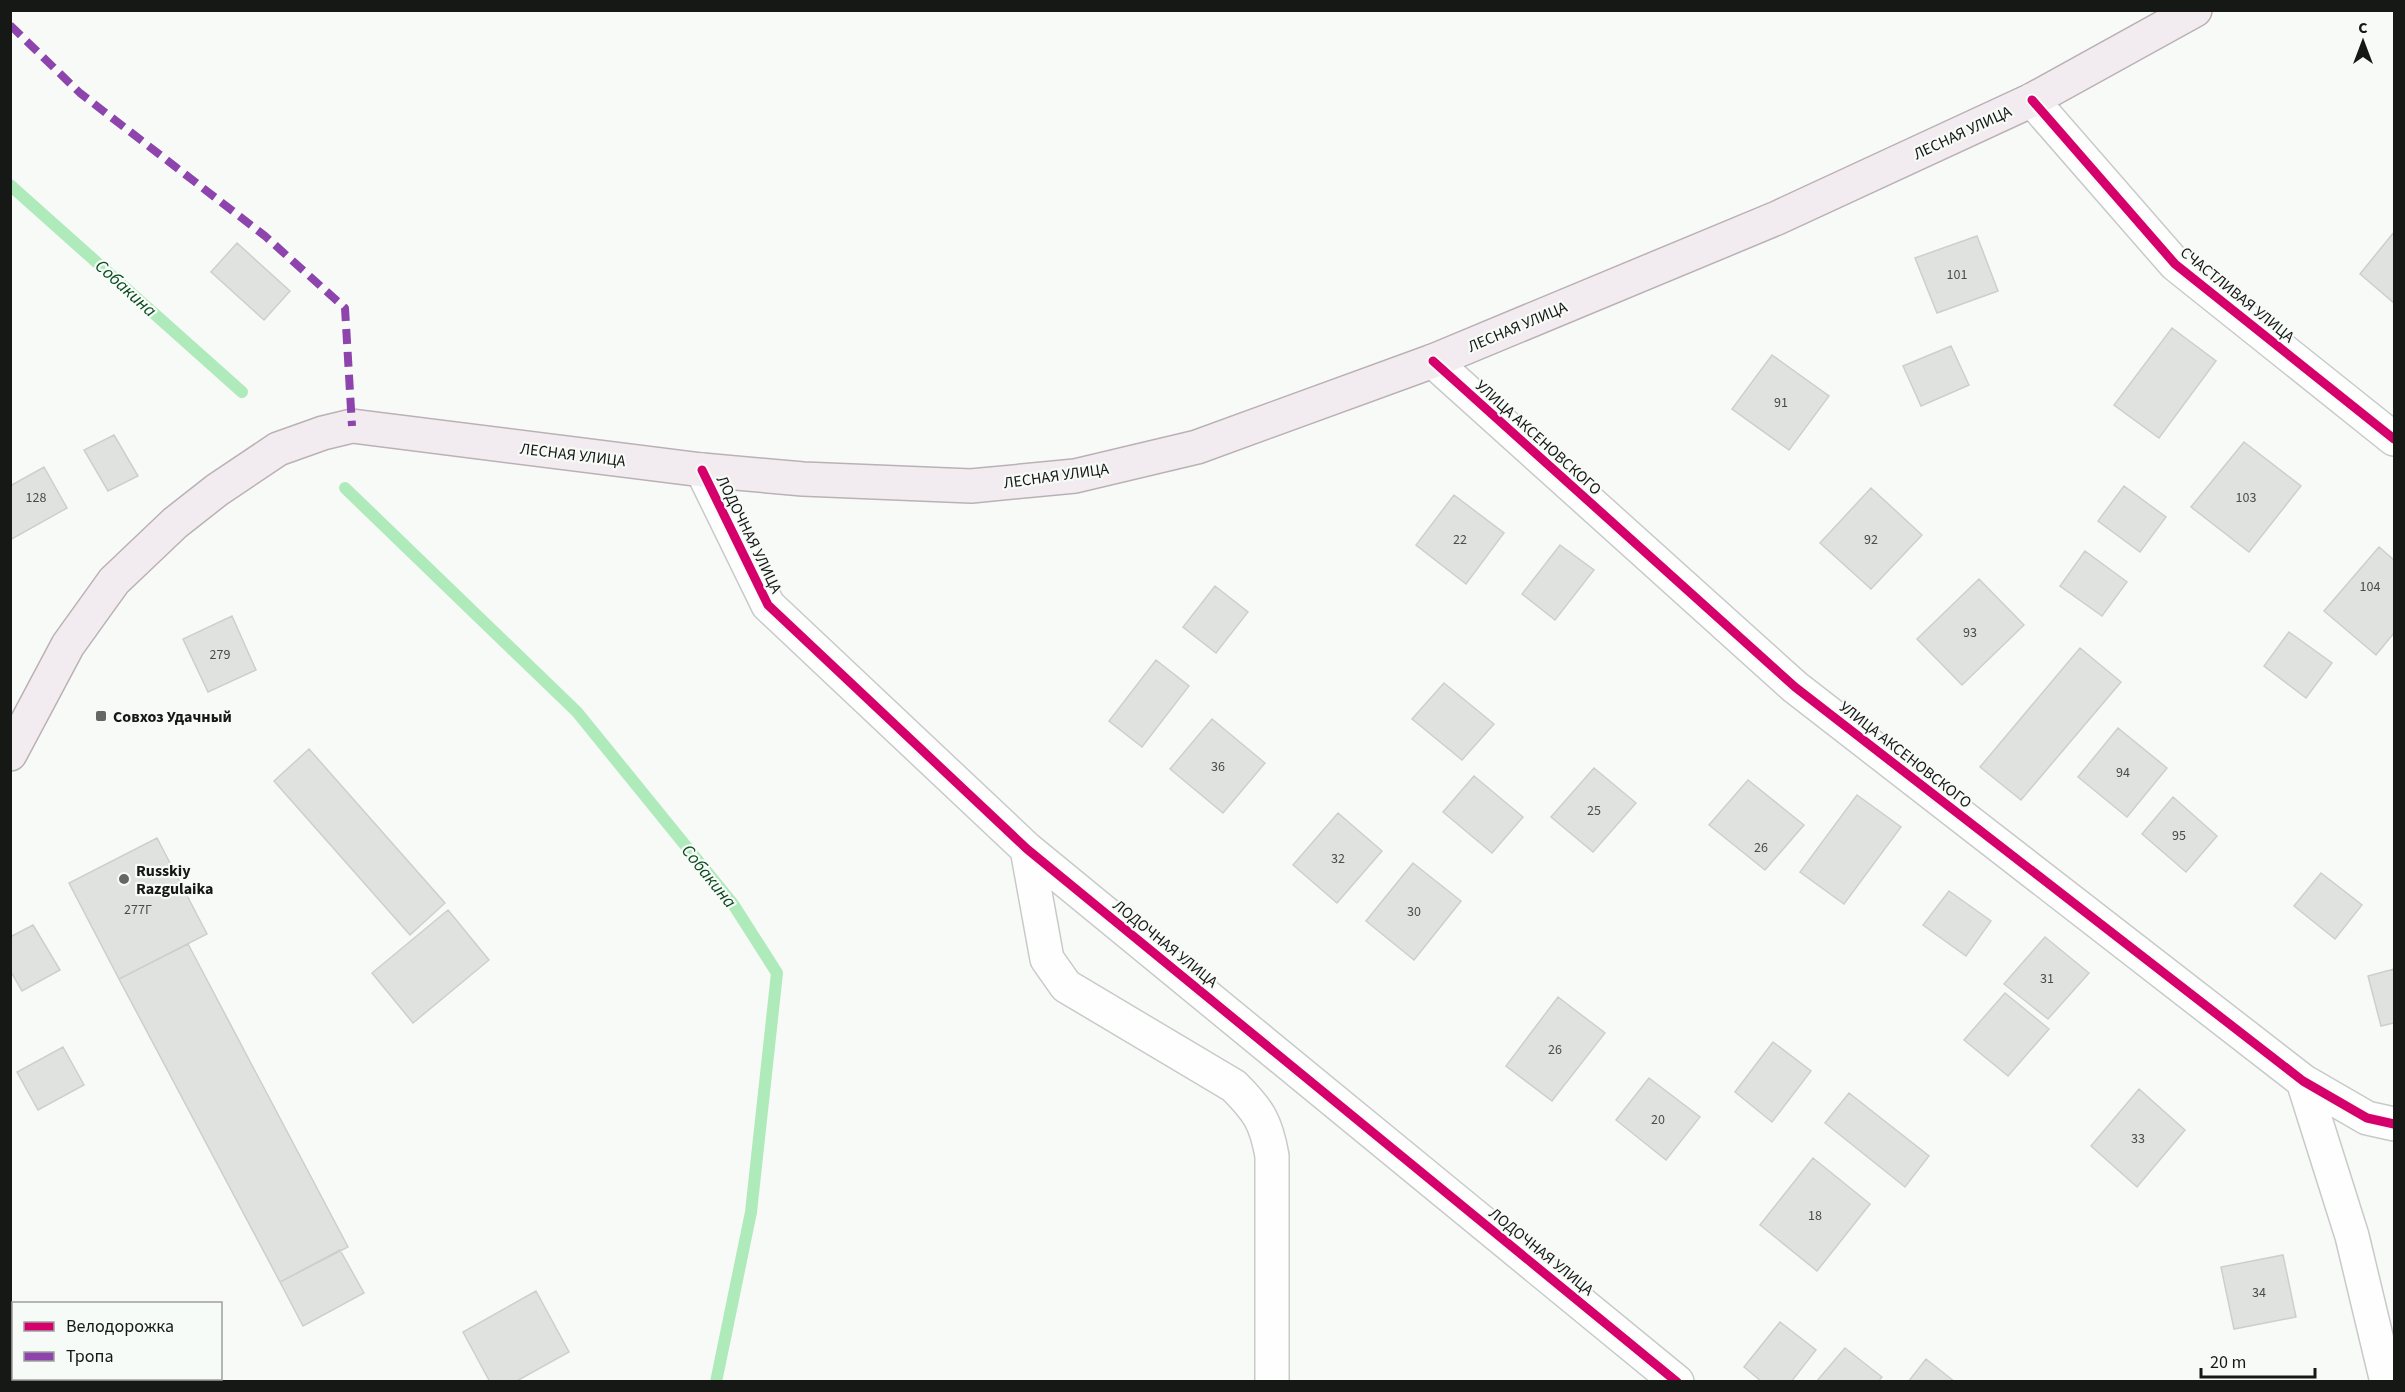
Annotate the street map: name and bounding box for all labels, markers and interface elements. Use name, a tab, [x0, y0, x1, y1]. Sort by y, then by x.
north arrow	[2333, 12, 2393, 72]
text: С	[2358, 17, 2368, 39]
street label: ЛЕСНАЯ УЛИЦА	[1910, 100, 2015, 165]
street label: СЧАСТЛИВАЯ УЛИЦА	[2176, 242, 2299, 348]
water label: Собакина	[89, 254, 162, 323]
house number: 101	[1947, 265, 1967, 285]
street label: ЛЕСНАЯ УЛИЦА	[1464, 296, 1571, 358]
street label: УЛИЦА АКСЕНОВСКОГО	[1471, 375, 1606, 500]
house number: 91	[1774, 393, 1788, 413]
street label: ЛЕСНАЯ УЛИЦА	[519, 438, 627, 472]
street label: ЛЕСНАЯ УЛИЦА	[1002, 458, 1110, 494]
street label: ЛОДОЧНАЯ УЛИЦА	[711, 472, 787, 598]
house number: 128	[26, 488, 46, 508]
house number: 103	[2236, 488, 2256, 508]
house number: 22	[1453, 530, 1467, 550]
house number: 92	[1864, 530, 1878, 550]
house number: 104	[2360, 577, 2380, 597]
house number: 93	[1963, 623, 1977, 643]
house number: 279	[210, 645, 230, 665]
street label: УЛИЦА АКСЕНОВСКОГО	[1834, 696, 1976, 814]
place label: Совхоз Удачный	[113, 706, 232, 728]
marker: Совхоз Удачный	[94, 709, 108, 723]
house number: 36	[1211, 757, 1225, 777]
house number: 94	[2116, 763, 2130, 783]
house number: 25	[1587, 801, 1601, 821]
house number: 95	[2172, 826, 2186, 846]
house number: 26	[1754, 838, 1768, 858]
water label: Собакина	[675, 839, 742, 914]
house number: 32	[1331, 849, 1345, 869]
place label: Russkiy Razgulaika	[136, 860, 214, 900]
marker: Russkiy Razgulaika	[117, 872, 131, 886]
street label: ЛОДОЧНАЯ УЛИЦА	[1108, 895, 1223, 993]
house number: 277Г	[124, 900, 152, 920]
house number: 30	[1407, 902, 1421, 922]
house number: 31	[2040, 969, 2054, 989]
house number: 26	[1548, 1040, 1562, 1060]
house number: 20	[1651, 1110, 1665, 1130]
house number: 33	[2131, 1129, 2145, 1149]
street label: ЛОДОЧНАЯ УЛИЦА	[1484, 1203, 1599, 1301]
house number: 18	[1808, 1206, 1822, 1226]
house number: 34	[2252, 1283, 2266, 1303]
legend	[12, 1302, 222, 1380]
text: Велодорожка	[66, 1314, 174, 1339]
scale bar	[2201, 1341, 2315, 1379]
text: Тропа	[66, 1344, 114, 1369]
text: 20 m	[2210, 1350, 2246, 1375]

